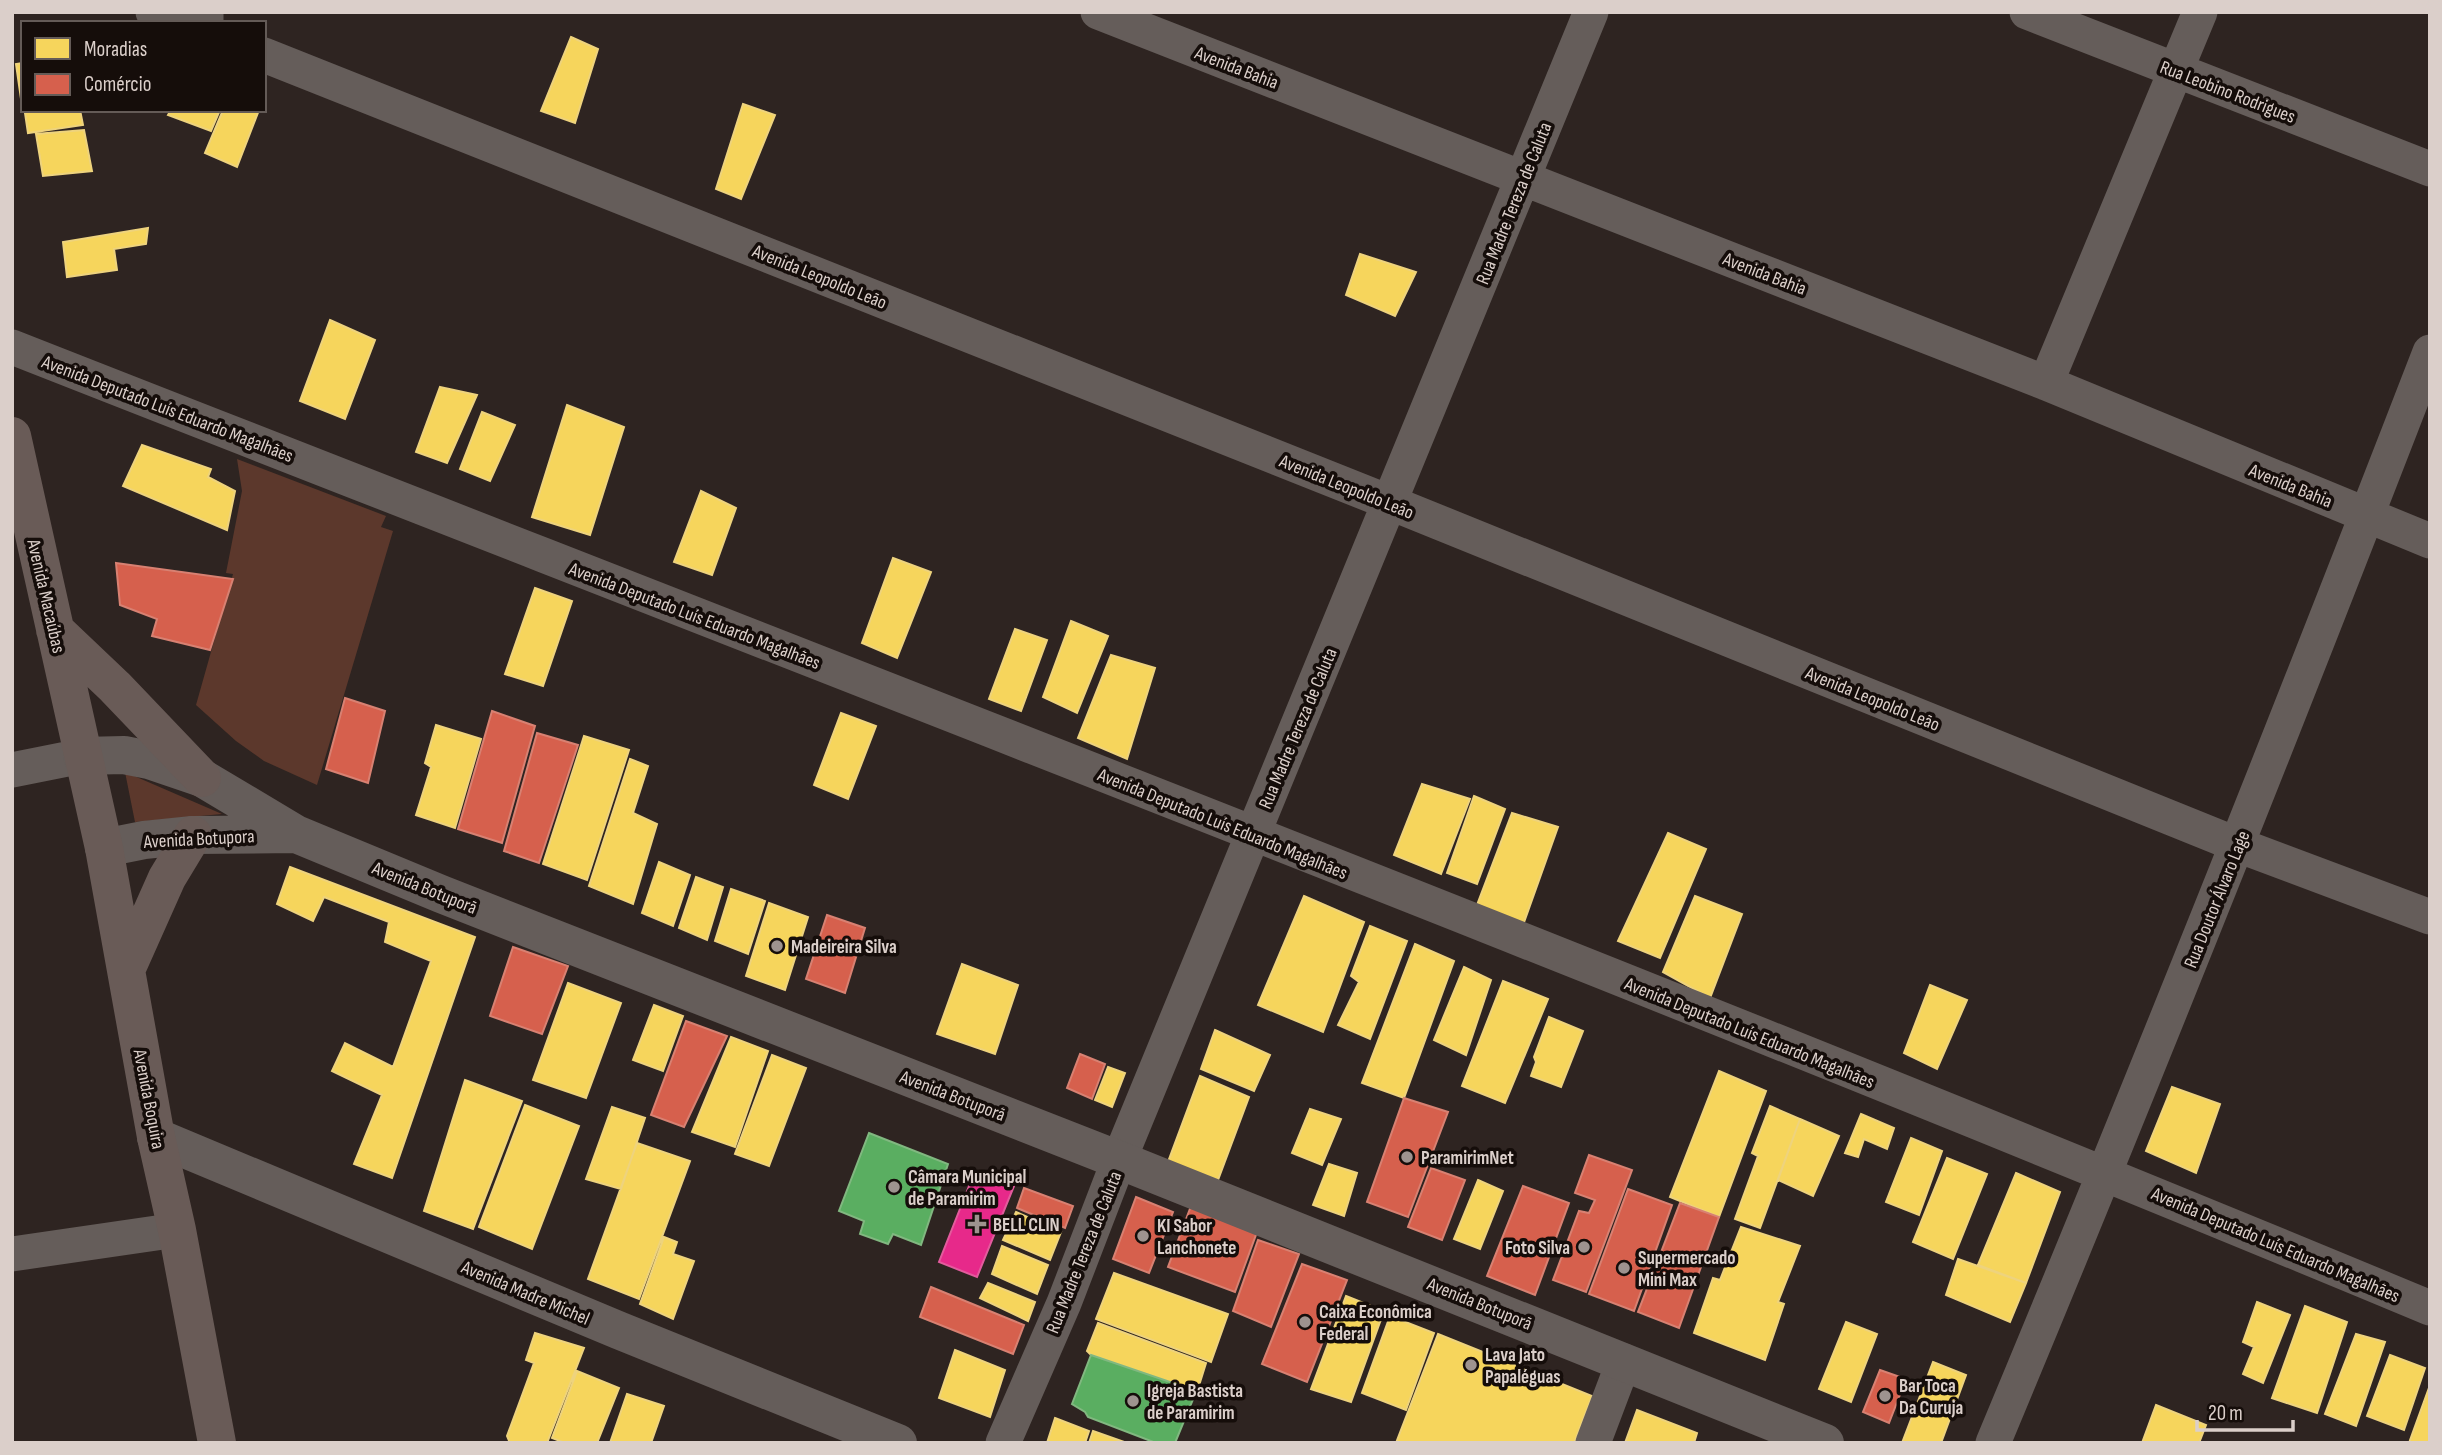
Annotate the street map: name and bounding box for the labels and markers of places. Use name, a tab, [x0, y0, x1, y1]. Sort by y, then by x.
place label: Madeireira Silva	[791, 936, 897, 959]
marker: Madeireira Silva	[769, 938, 785, 954]
place label: ParamirimNet	[1421, 1147, 1514, 1170]
marker: ParamirimNet	[1399, 1149, 1415, 1165]
place label: Câmara Municipal de Paramirim	[908, 1166, 1026, 1211]
marker: Câmara Municipal de Paramirim	[886, 1179, 902, 1195]
marker: BELL CLIN	[967, 1214, 987, 1234]
place label: BELL CLIN	[993, 1214, 1060, 1237]
place label: KI Sabor Lanchonete	[1157, 1215, 1236, 1260]
marker: KI Sabor Lanchonete	[1135, 1228, 1151, 1244]
place label: Foto Silva	[1505, 1237, 1570, 1260]
marker: Foto Silva	[1576, 1239, 1592, 1255]
place label: Supermercado Mini Max	[1638, 1247, 1736, 1292]
marker: Supermercado Mini Max	[1616, 1260, 1632, 1276]
place label: Caixa Econômica Federal	[1319, 1301, 1432, 1346]
marker: Caixa Econômica Federal	[1297, 1314, 1313, 1330]
place label: Lava Jato Papaléguas	[1485, 1344, 1560, 1389]
marker: Lava Jato Papaléguas	[1463, 1357, 1479, 1373]
place label: Bar Toca Da Curuja	[1899, 1375, 1963, 1420]
place label: Igreja Bastista de Paramirim	[1147, 1380, 1243, 1425]
marker: Bar Toca Da Curuja	[1877, 1388, 1893, 1404]
marker: Igreja Bastista de Paramirim	[1125, 1393, 1141, 1409]

